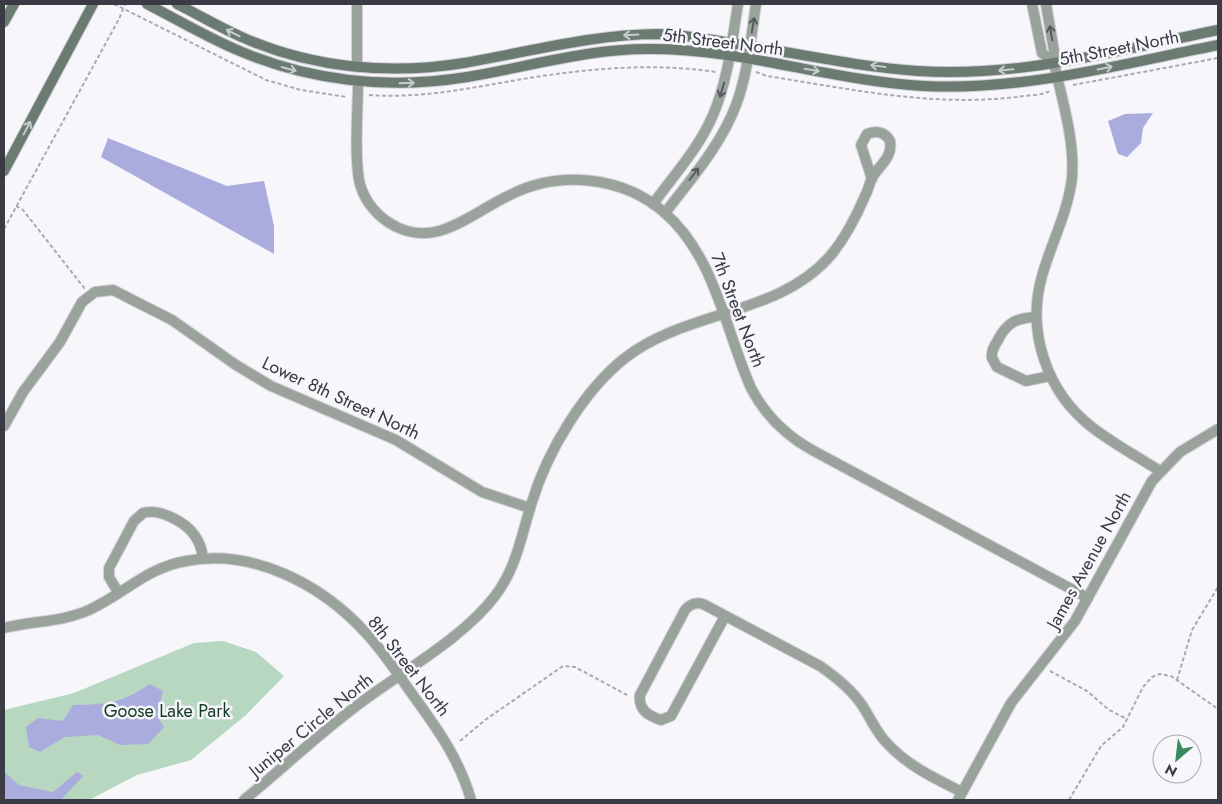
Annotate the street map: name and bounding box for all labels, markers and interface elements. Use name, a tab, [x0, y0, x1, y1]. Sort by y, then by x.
one-way arrow	[748, 17, 758, 33]
street label: 5th Street North	[661, 22, 785, 62]
street label: 5th Street North	[1057, 24, 1181, 72]
one-way arrow	[1046, 26, 1056, 42]
one-way arrow	[226, 28, 241, 38]
one-way arrow	[623, 30, 639, 39]
one-way arrow	[871, 61, 887, 71]
one-way arrow	[1096, 62, 1112, 72]
one-way arrow	[281, 64, 297, 74]
one-way arrow	[998, 65, 1014, 74]
one-way arrow	[804, 66, 820, 76]
one-way arrow	[398, 78, 414, 88]
one-way arrow	[716, 82, 726, 98]
one-way arrow	[22, 121, 32, 136]
one-way arrow	[689, 168, 700, 181]
street label: 7th Street North	[704, 249, 772, 371]
street label: Lower 8th Street North	[258, 350, 424, 446]
street label: James Avenue North	[1039, 486, 1138, 635]
street label: 8th Street North	[361, 610, 457, 722]
street label: Juniper Circle North	[242, 667, 379, 785]
park label: Goose Lake Park	[104, 698, 230, 724]
north arrow	[1152, 734, 1202, 784]
text: N	[1161, 759, 1181, 782]

